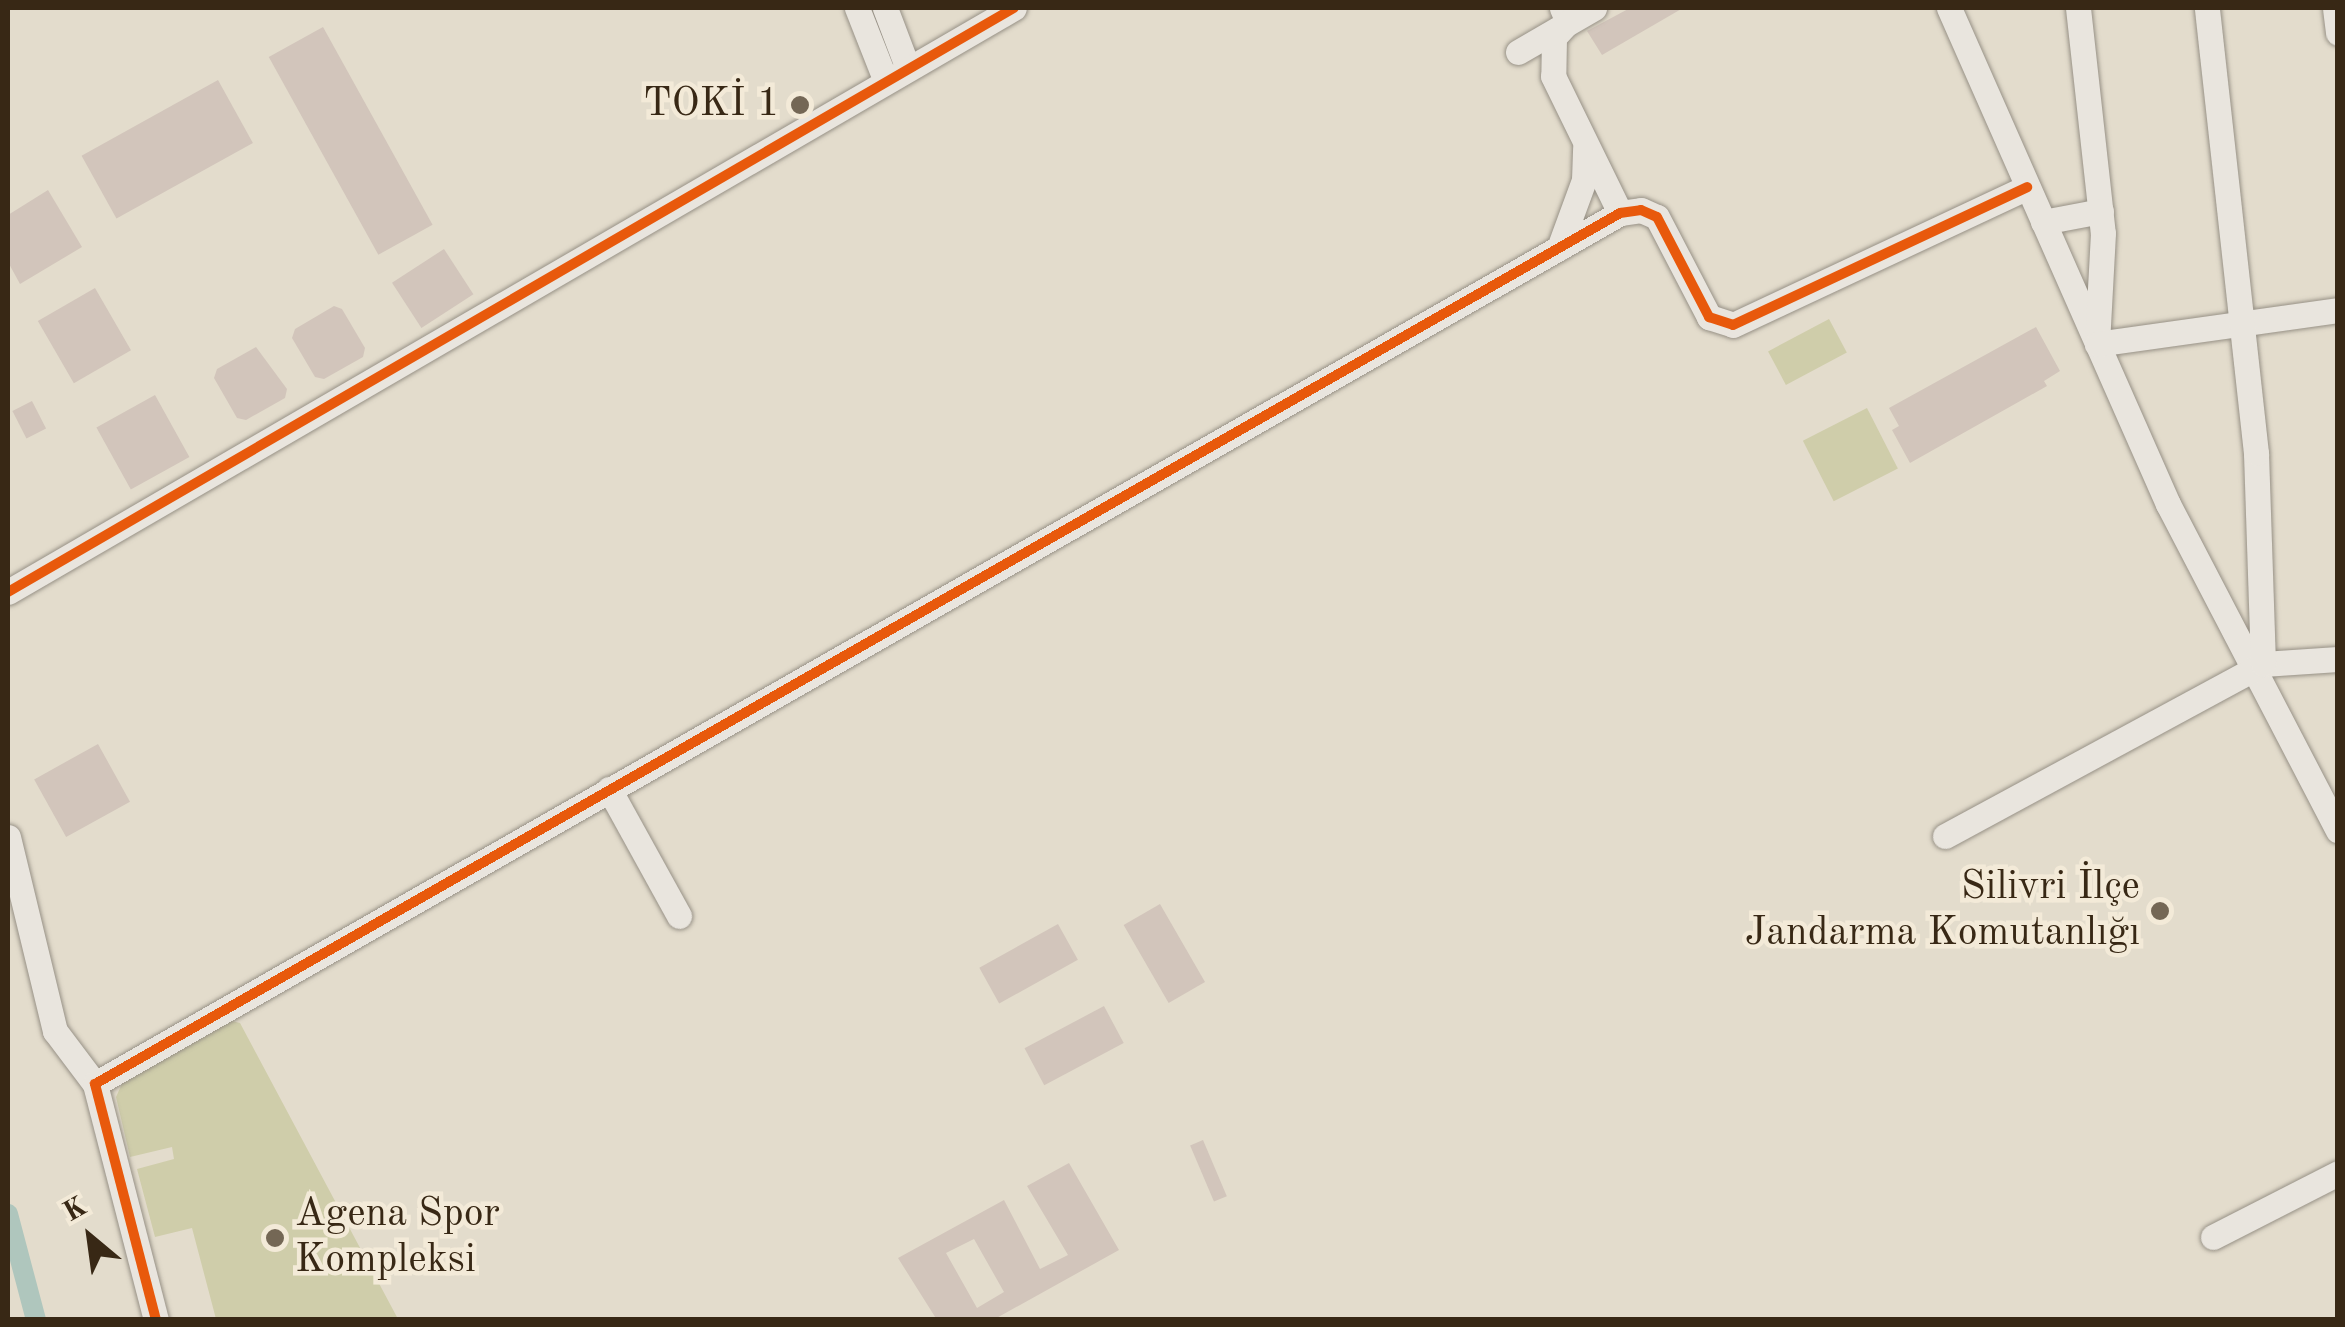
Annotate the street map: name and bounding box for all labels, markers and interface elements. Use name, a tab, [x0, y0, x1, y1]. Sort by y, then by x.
place label: TOKİ 1	[643, 81, 780, 129]
marker: TOKİ 1	[789, 94, 811, 116]
place label: Silivri İlçe Jandarma Komutanlığı	[1745, 864, 2140, 958]
marker: Silivri İlçe Jandarma Komutanlığı	[2149, 900, 2171, 922]
north arrow	[40, 1187, 140, 1287]
place label: Agena Spor Kompleksi	[295, 1191, 500, 1285]
text: K	[59, 1193, 92, 1228]
marker: Agena Spor Kompleksi	[264, 1227, 286, 1249]

